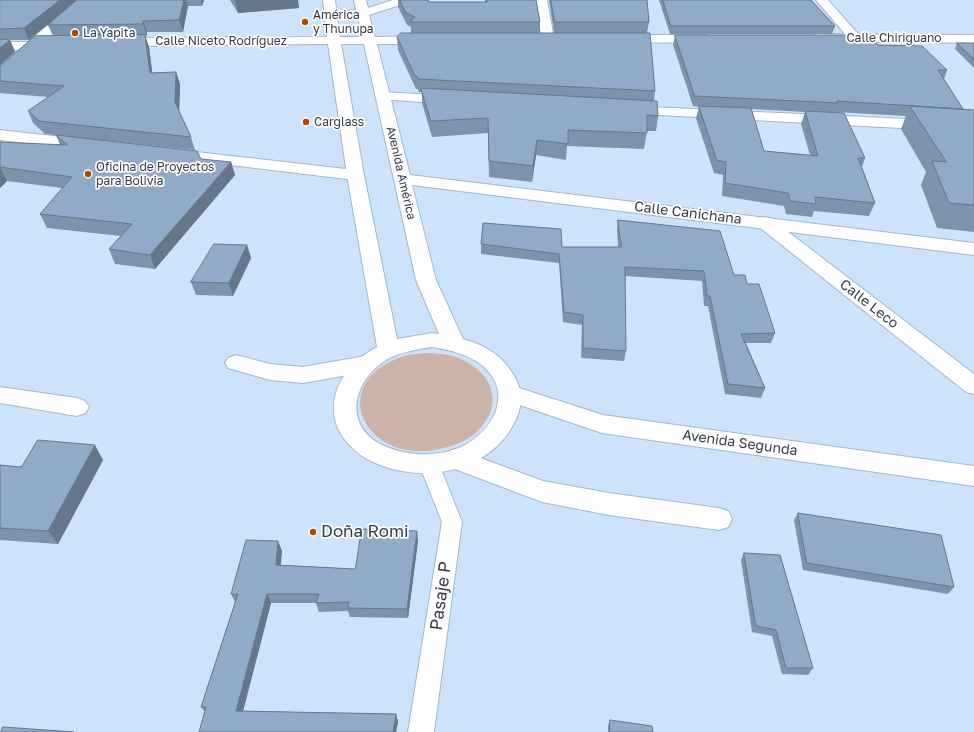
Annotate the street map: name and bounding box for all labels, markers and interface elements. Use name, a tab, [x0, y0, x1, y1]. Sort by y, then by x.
place label: América y Thunupa	[313, 8, 374, 36]
marker: América y Thunupa	[300, 17, 310, 27]
place label: La Yapita	[83, 26, 135, 40]
marker: La Yapita	[70, 28, 80, 38]
street label: Calle Chiriguano	[846, 31, 942, 45]
street label: Calle Niceto Rodríguez	[155, 34, 287, 48]
place label: Carglass	[314, 115, 364, 129]
marker: Carglass	[301, 117, 311, 127]
street label: Avenida América	[383, 125, 419, 221]
place label: Oficina de Proyectos para Bolivia	[96, 160, 214, 188]
marker: Oficina de Proyectos para Bolivia	[83, 169, 93, 179]
street label: Calle Canichana	[633, 198, 743, 228]
street label: Calle Leco	[836, 276, 902, 332]
street label: Avenida Segunda	[681, 427, 799, 459]
place label: Doña Romi	[321, 522, 409, 542]
marker: Doña Romi	[308, 527, 318, 537]
street label: Pasaje P	[426, 560, 456, 632]

